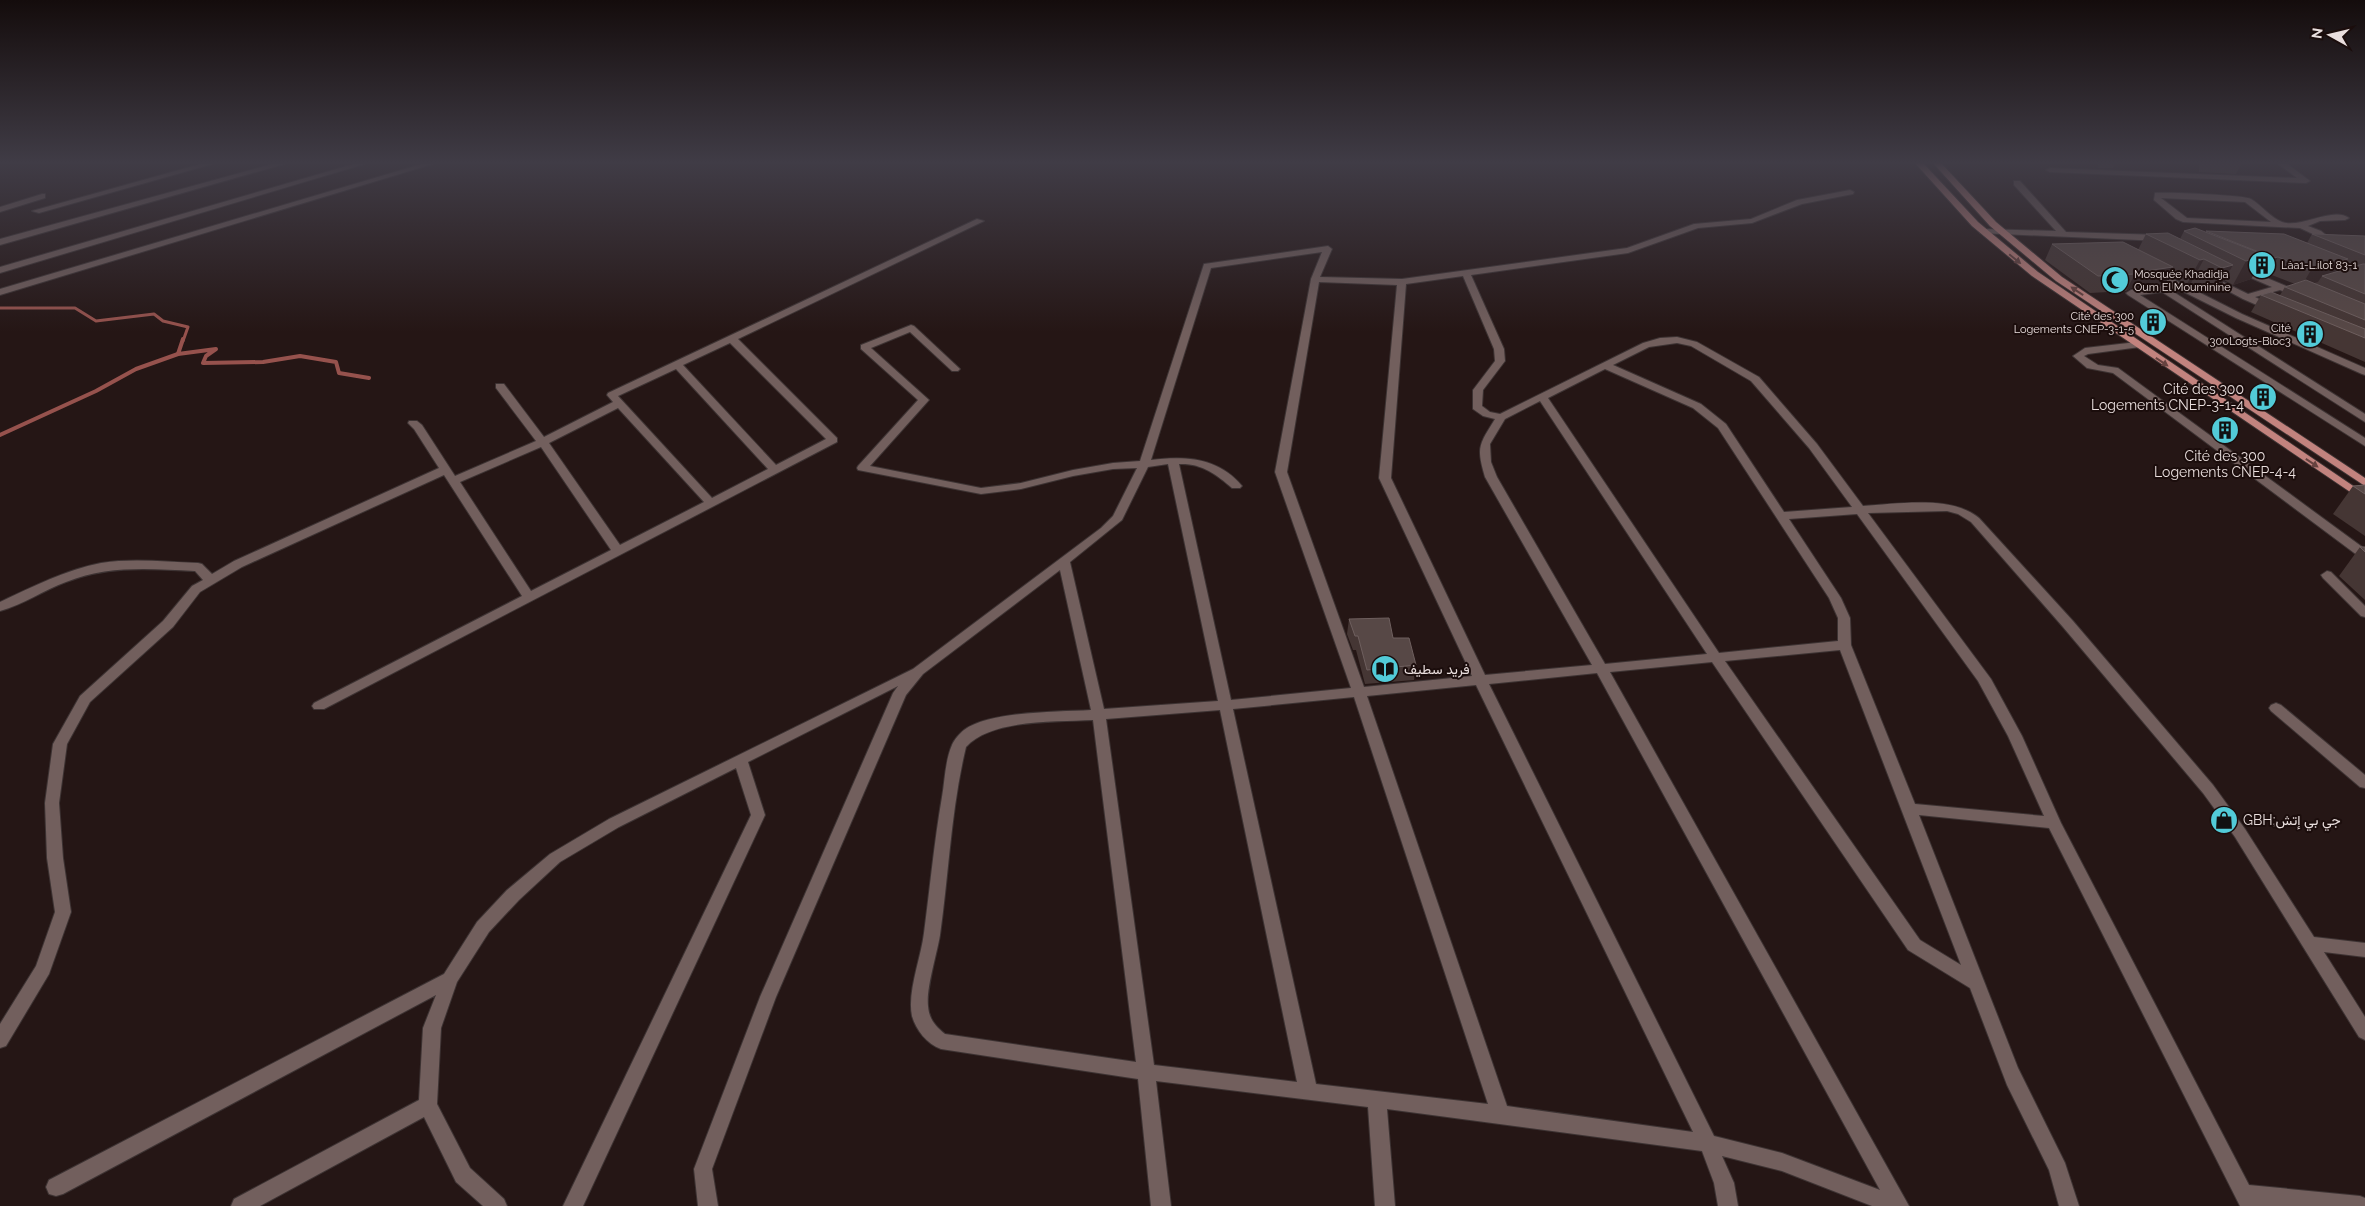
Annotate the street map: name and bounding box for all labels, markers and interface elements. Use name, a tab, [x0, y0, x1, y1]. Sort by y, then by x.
north arrow	[2305, 10, 2355, 60]
text: N	[2308, 27, 2326, 40]
building icon: Làa1-L.ilot 83-1	[2247, 250, 2277, 280]
one-way arrow	[2008, 253, 2021, 264]
place label: Làa1-L.ilot 83-1	[2281, 259, 2357, 272]
mosque icon: Mosquée Khadidja Oum El Mouminine	[2100, 265, 2130, 295]
place label: Mosquée Khadidja Oum El Mouminine	[2134, 268, 2231, 294]
one-way arrow	[2070, 286, 2084, 296]
building icon: Cité des 300 Logements CNEP-3-1-5	[2138, 307, 2168, 337]
place label: Cité des 300 Logements CNEP-3-1-5	[2014, 310, 2134, 336]
building icon: Cité 300Logts-Bloc3	[2295, 319, 2325, 349]
place label: Cité 300Logts-Bloc3	[2210, 322, 2292, 348]
one-way arrow	[2156, 357, 2169, 367]
place label: Cité des 300 Logements CNEP-3-1-4	[2091, 381, 2244, 413]
building icon: Cité des 300 Logements CNEP-3-1-4	[2248, 382, 2278, 412]
building icon: Cité des 300 Logements CNEP-4-4	[2210, 415, 2240, 445]
place label: Cité des 300 Logements CNEP-4-4	[2154, 448, 2296, 480]
one-way arrow	[2305, 458, 2318, 468]
library icon: فريد سطيف	[1370, 654, 1400, 684]
place label: فريد سطيف	[1404, 661, 1470, 678]
shop icon: GBH;جي بي إتش	[2209, 805, 2239, 835]
place label: GBH;جي بي إتش	[2243, 812, 2341, 832]

